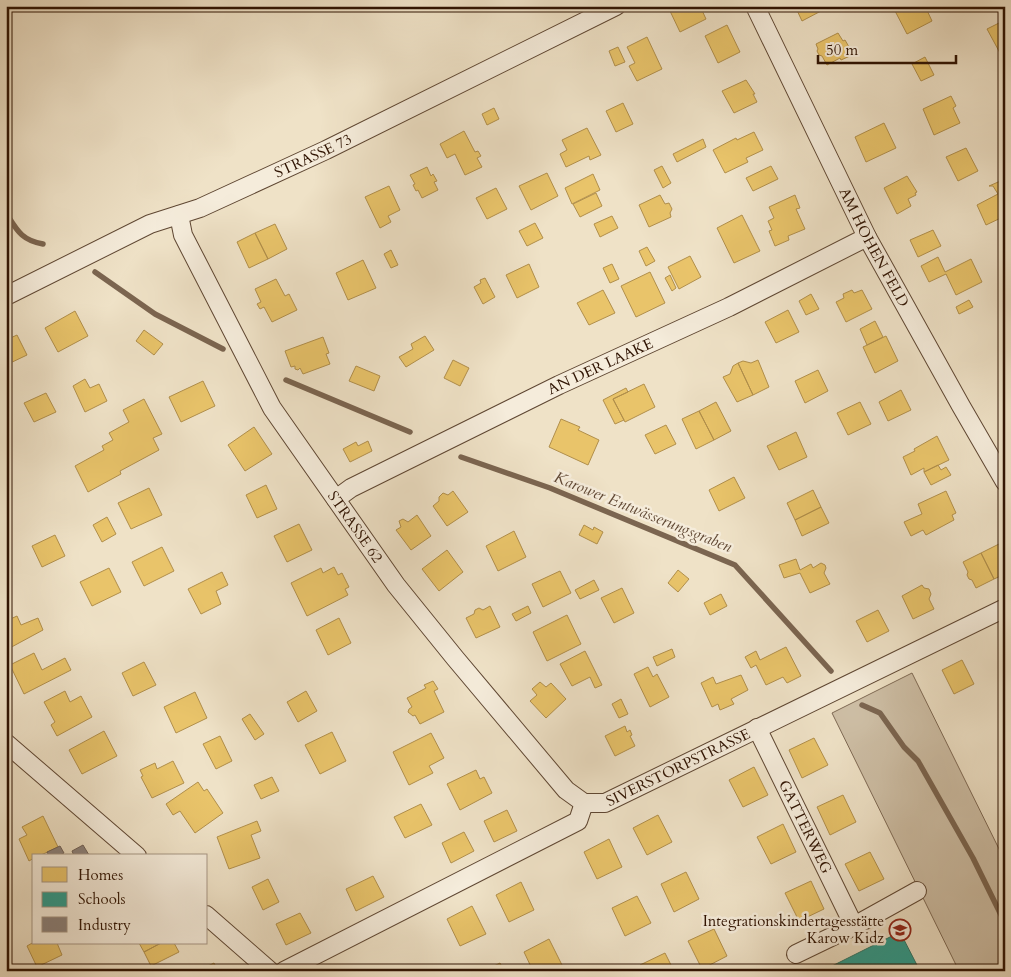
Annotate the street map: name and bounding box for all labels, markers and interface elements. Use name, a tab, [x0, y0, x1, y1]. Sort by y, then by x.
scale bar	[818, 32, 956, 64]
text: 50 m	[826, 40, 858, 60]
street label: STRASSE 73	[271, 129, 355, 182]
street label: AM HOHEN FELD	[835, 184, 914, 310]
street label: AN DER LAAKE	[544, 333, 656, 399]
water label: Karower Entwässerungsgraben	[551, 466, 735, 558]
street label: STRASSE 62	[323, 487, 387, 567]
street label: SIVERSTORPSTRASSE	[603, 724, 754, 811]
street label: GATTERWEG	[774, 777, 837, 877]
legend	[32, 854, 208, 944]
text: Homes	[78, 865, 123, 885]
text: Schools	[78, 889, 126, 909]
place label: Integrationskindertagesstätte Karow Kidz	[703, 911, 884, 948]
text: Industry	[78, 915, 131, 935]
school or university icon: Integrationskindertagesstätte Karow Kidz	[888, 918, 912, 942]

